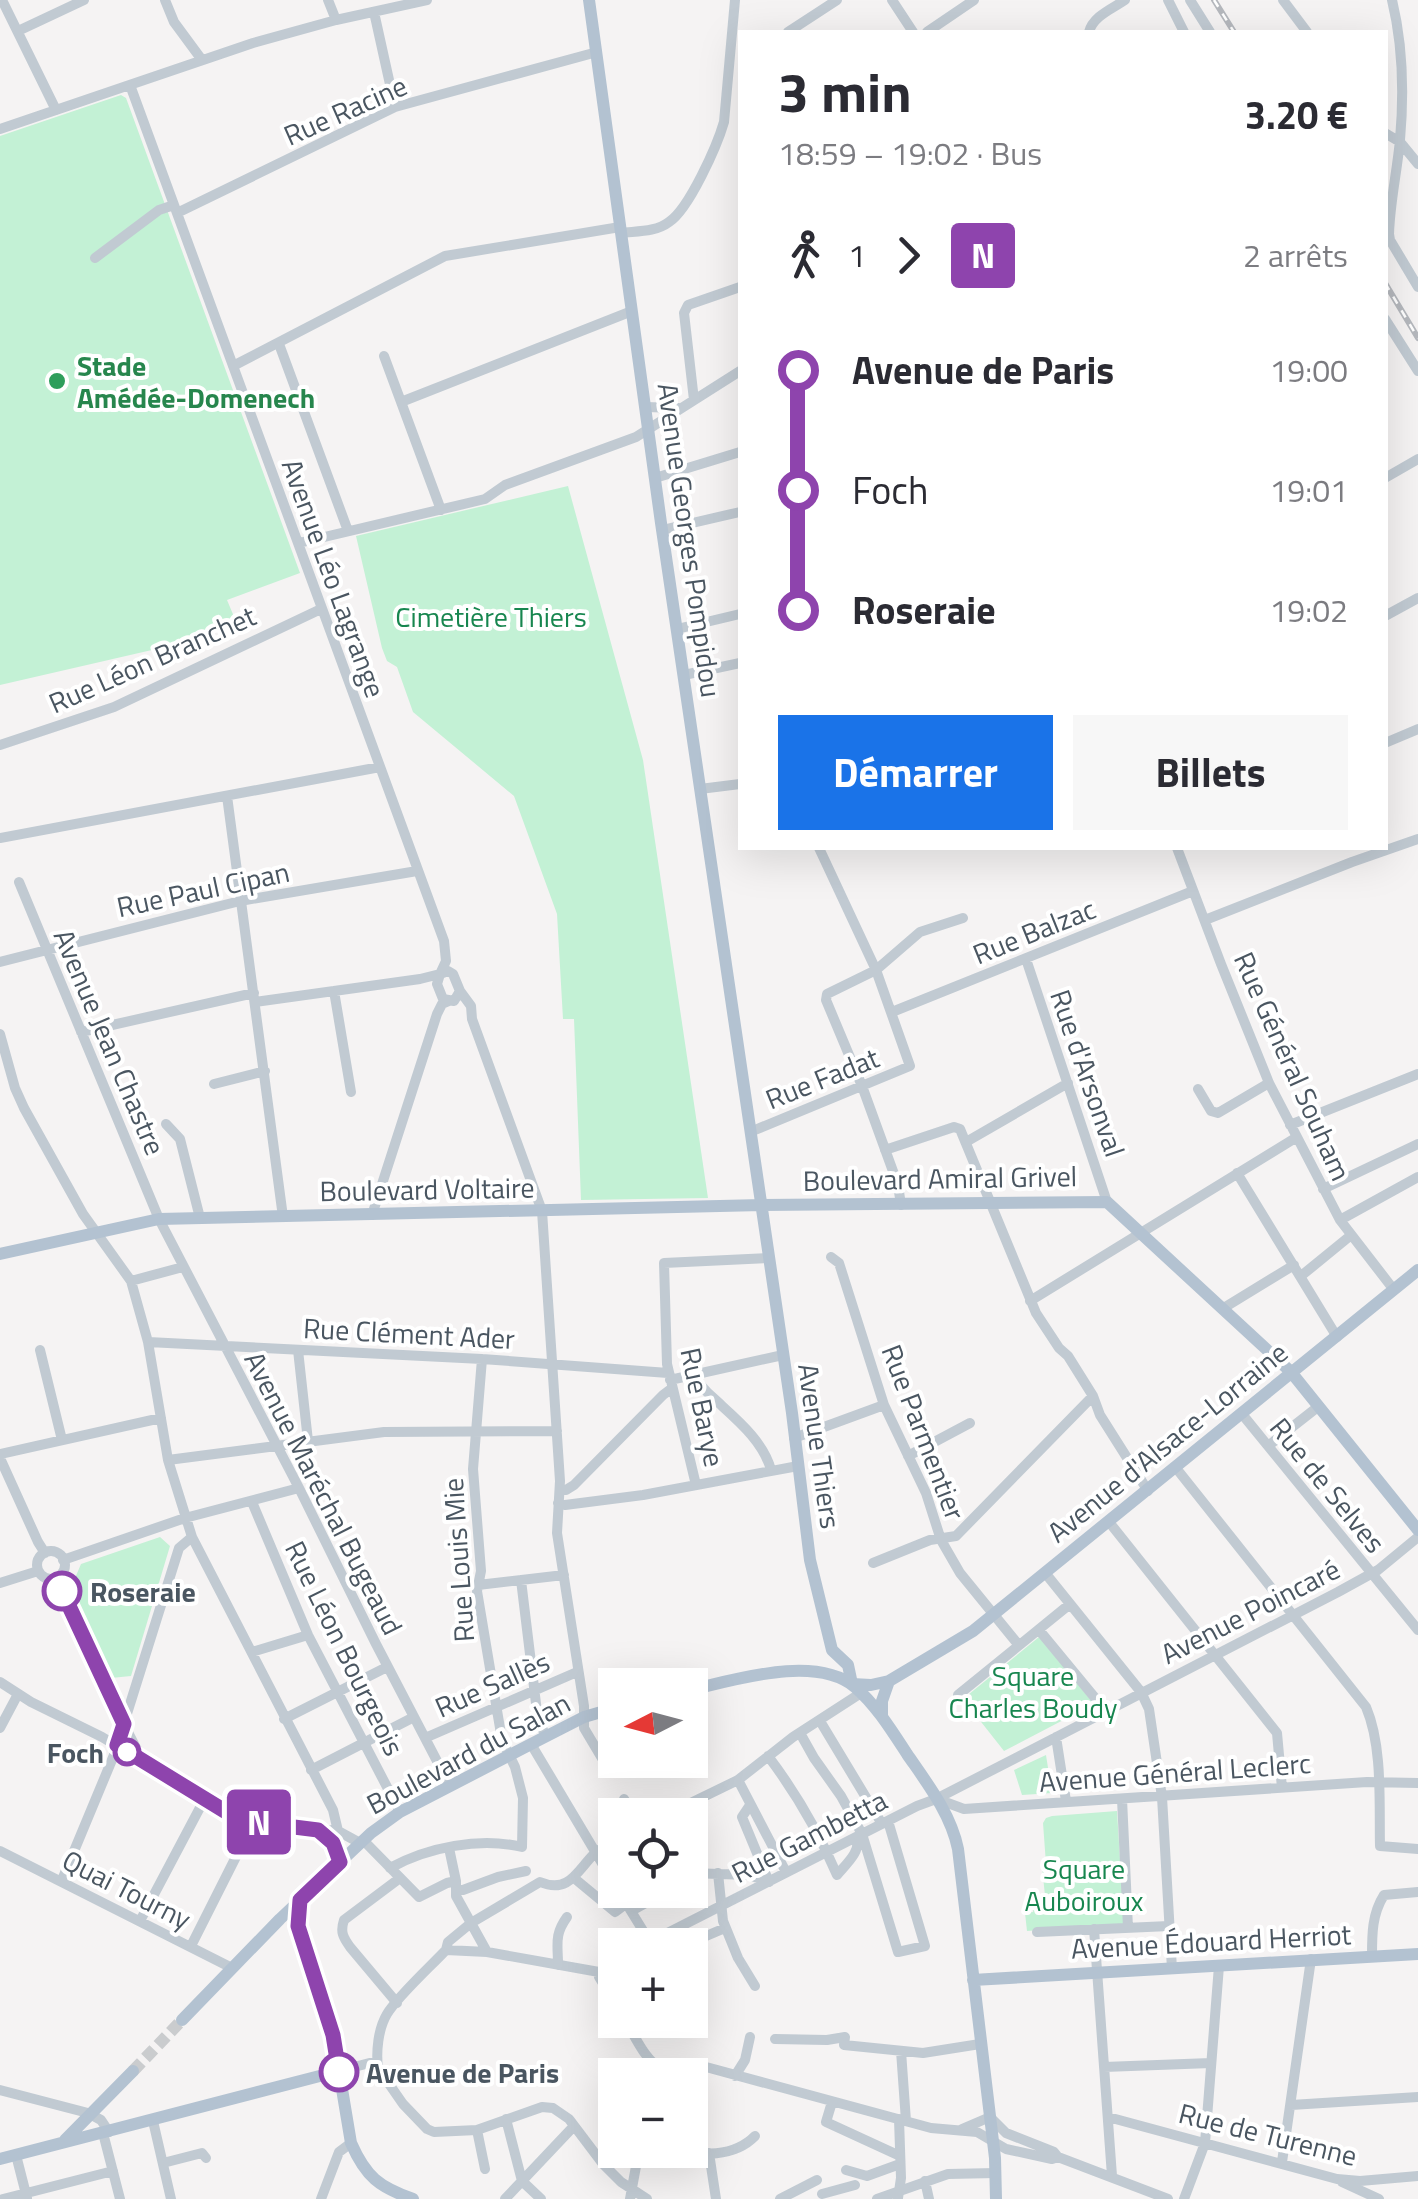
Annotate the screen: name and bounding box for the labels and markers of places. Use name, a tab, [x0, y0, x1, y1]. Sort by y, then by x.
place label: Stade Amédée-Domenech	[77, 344, 315, 419]
marker: Stade Amédée-Domenech	[46, 370, 68, 392]
place label: Roseraie	[90, 1570, 196, 1613]
marker: Roseraie	[43, 1572, 81, 1610]
place label: Foch	[47, 1731, 104, 1774]
marker: Foch	[114, 1739, 140, 1765]
place label: Avenue de Paris	[366, 2051, 559, 2094]
marker: Avenue de Paris	[320, 2053, 358, 2091]

